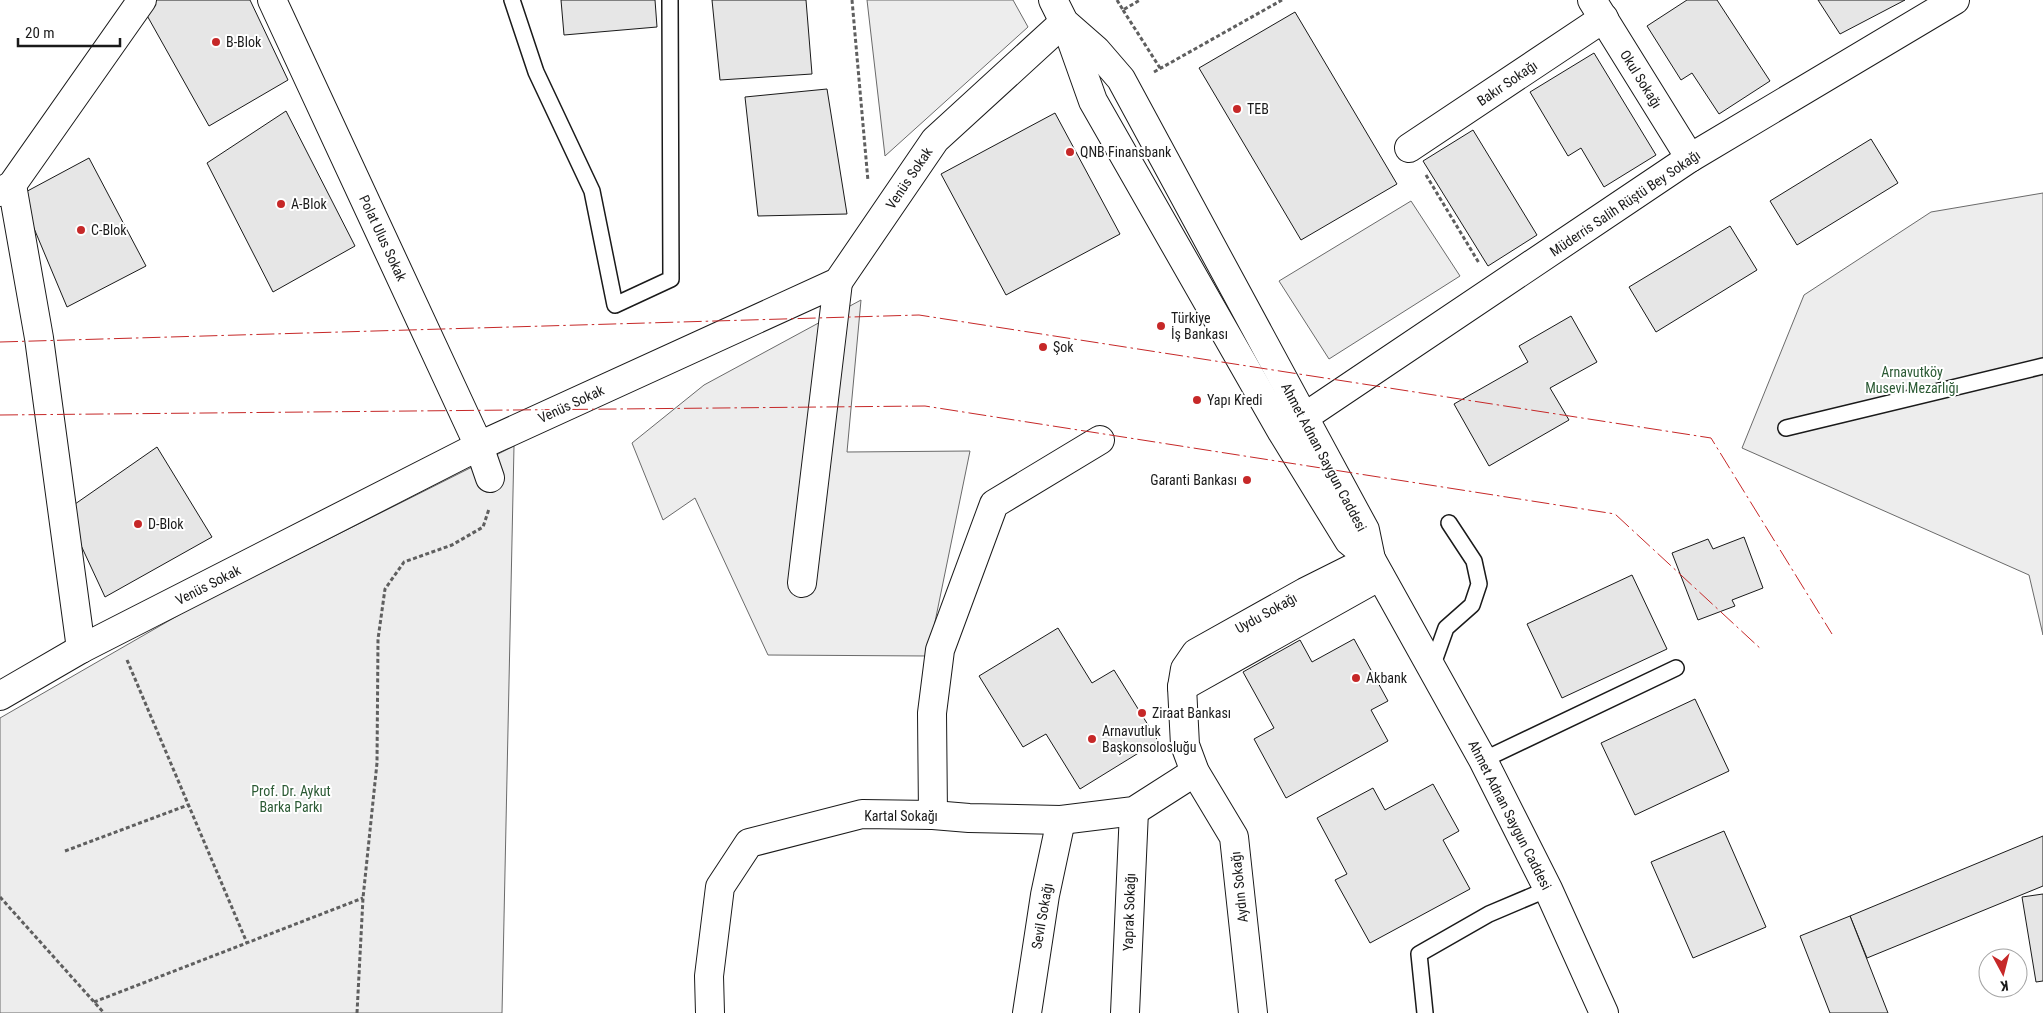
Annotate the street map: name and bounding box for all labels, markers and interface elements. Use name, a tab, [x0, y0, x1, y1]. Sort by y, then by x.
scale bar	[18, 15, 120, 47]
text: 20 m	[25, 24, 55, 42]
place label: B-Blok	[226, 34, 262, 50]
marker: B-Blok	[210, 36, 222, 48]
street label: Okul Sokağı	[1617, 47, 1665, 111]
street label: Bakır Sokağı	[1474, 57, 1540, 109]
place label: TEB	[1247, 101, 1269, 117]
marker: TEB	[1231, 103, 1243, 115]
street label: Venüs Sokak	[883, 144, 936, 212]
place label: QNB Finansbank	[1080, 144, 1172, 160]
marker: QNB Finansbank	[1064, 146, 1076, 158]
street label: Müderris Salih Rüştü Bey Sokağı	[1547, 147, 1703, 259]
street label: Polat Ulus Sokak	[356, 192, 410, 284]
place label: A-Blok	[291, 196, 327, 212]
marker: A-Blok	[275, 198, 287, 210]
place label: C-Blok	[91, 222, 127, 238]
marker: C-Blok	[75, 224, 87, 236]
place label: Türkiye İş Bankası	[1171, 310, 1228, 342]
marker: Türkiye İş Bankası	[1155, 320, 1167, 332]
place label: Şok	[1053, 339, 1074, 355]
marker: Şok	[1037, 341, 1049, 353]
park label: Arnavutköy Musevi Mezarlığı	[1865, 364, 1959, 396]
street label: Ahmet Adnan Saygun Caddesi	[1278, 380, 1370, 534]
street label: Venüs Sokak	[536, 381, 607, 426]
place label: Yapı Kredi	[1207, 392, 1262, 408]
marker: Yapı Kredi	[1191, 394, 1203, 406]
place label: Garanti Bankası	[1150, 472, 1237, 488]
marker: Garanti Bankası	[1241, 474, 1253, 486]
place label: D-Blok	[148, 516, 184, 532]
marker: D-Blok	[132, 518, 144, 530]
street label: Venüs Sokak	[173, 561, 244, 608]
street label: Uydu Sokağı	[1232, 590, 1300, 636]
place label: Akbank	[1366, 670, 1408, 686]
marker: Akbank	[1350, 672, 1362, 684]
place label: Ziraat Bankası	[1152, 705, 1231, 721]
marker: Ziraat Bankası	[1136, 707, 1148, 719]
place label: Arnavutluk Başkonsolosluğu	[1102, 723, 1197, 755]
marker: Arnavutluk Başkonsolosluğu	[1086, 733, 1098, 745]
street label: Ahmet Adnan Saygun Caddesi	[1465, 738, 1555, 892]
park label: Prof. Dr. Aykut Barka Parkı	[251, 783, 331, 815]
street label: Kartal Sokağı	[864, 808, 938, 824]
street label: Aydın Sokağı	[1227, 851, 1251, 923]
street label: Yaprak Sokağı	[1120, 873, 1138, 951]
street label: Sevil Sokağı	[1028, 882, 1056, 950]
north arrow	[1978, 948, 2028, 998]
text: K	[2000, 977, 2009, 994]

